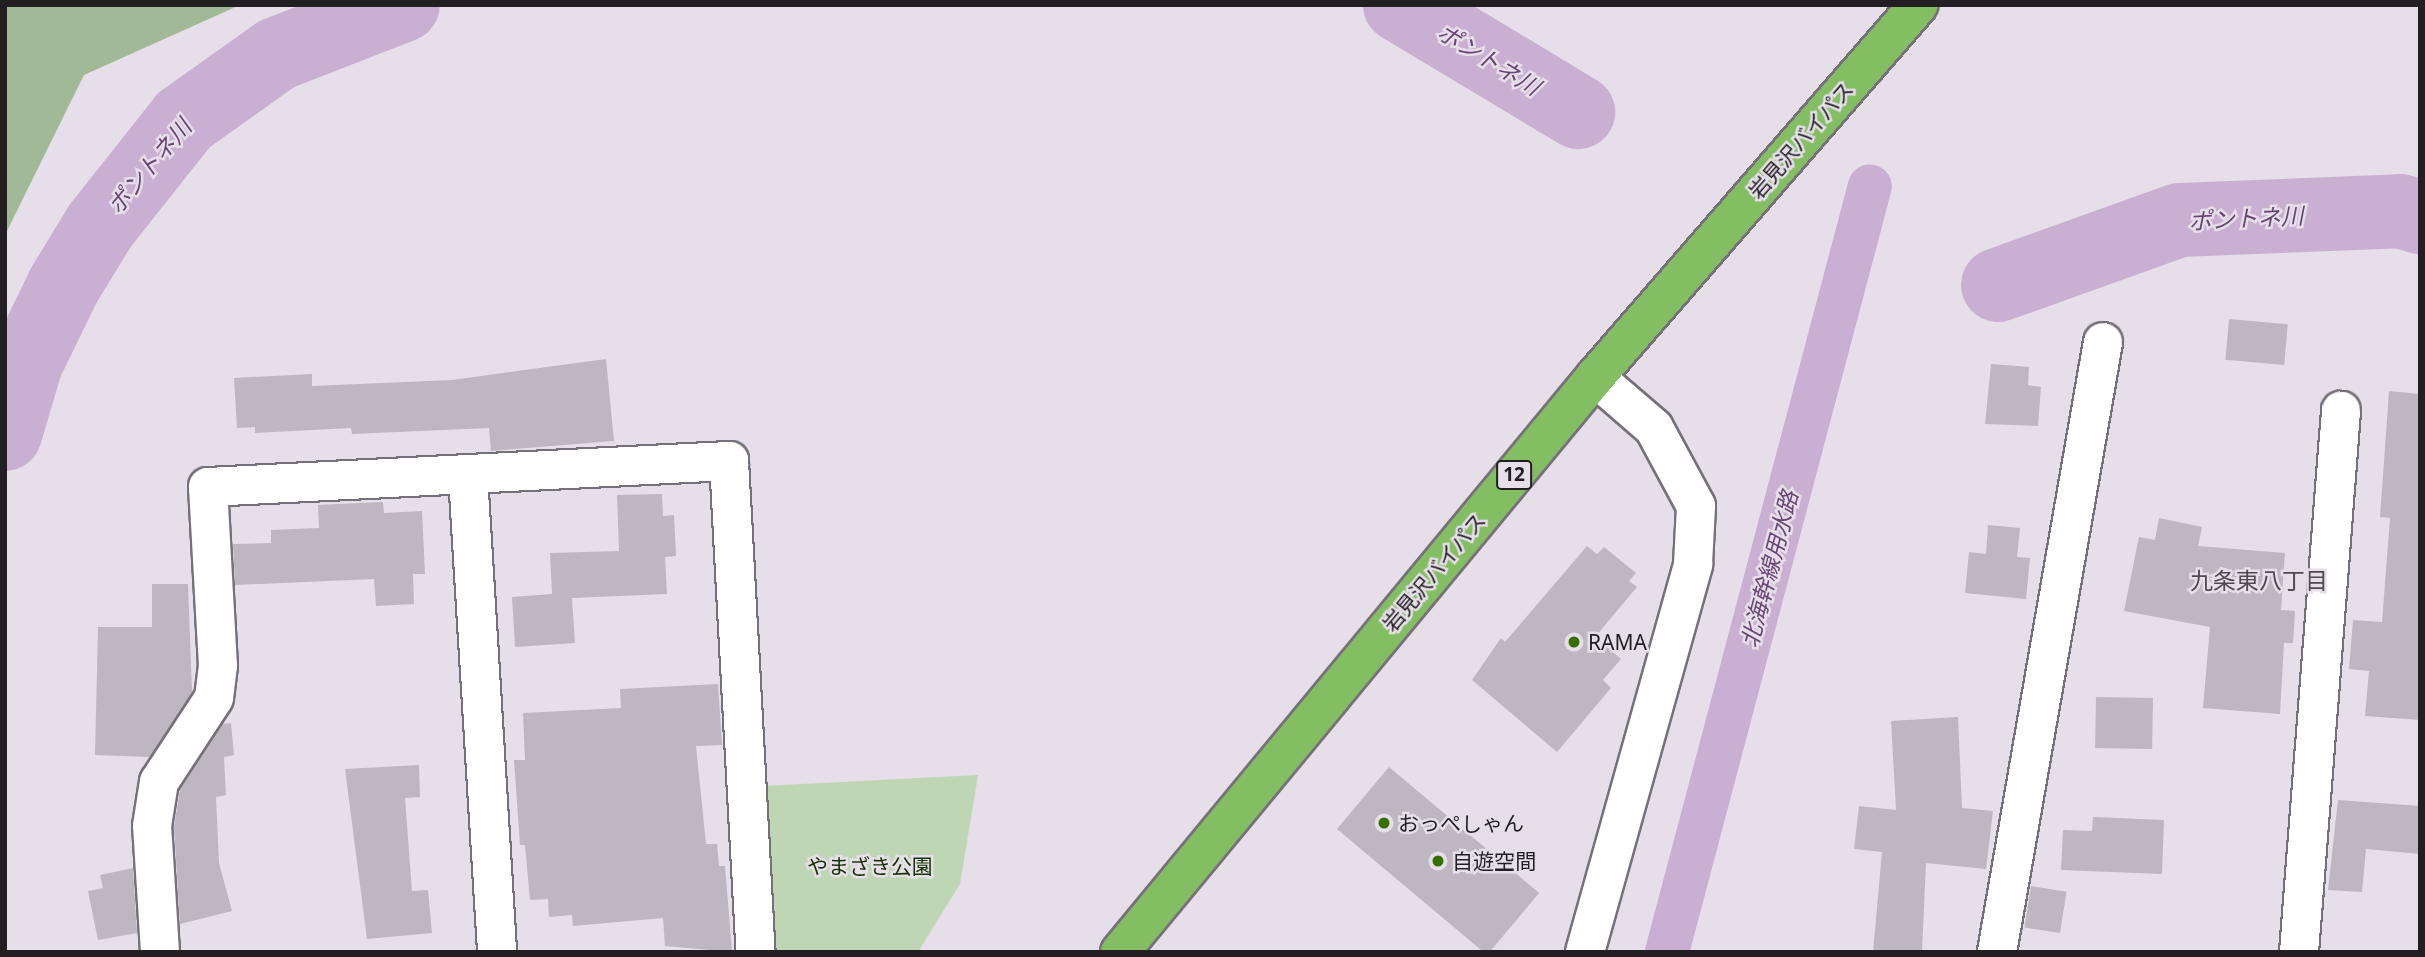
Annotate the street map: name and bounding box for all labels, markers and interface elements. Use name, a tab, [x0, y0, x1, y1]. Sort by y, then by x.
water label: ポントネ川	[1433, 18, 1545, 100]
street label: 岩見沢バイパス	[1743, 76, 1859, 204]
water label: ポントネ川	[101, 113, 197, 219]
water label: ポントネ川	[2188, 201, 2304, 235]
road number: 12	[1495, 460, 1533, 490]
water label: 北海幹線用水路	[1735, 488, 1803, 650]
street label: 岩見沢バイパス	[1377, 508, 1491, 636]
district label: 九条東八丁目	[2190, 566, 2328, 594]
place label: RAMA	[1588, 629, 1647, 655]
marker: RAMA	[1566, 634, 1582, 650]
place label: おっぺしゃん	[1398, 810, 1524, 836]
marker: おっぺしゃん	[1376, 815, 1392, 831]
place label: 自遊空間	[1452, 848, 1536, 874]
park label: やまざき公園	[807, 853, 933, 879]
marker: 自遊空間	[1430, 853, 1446, 869]

